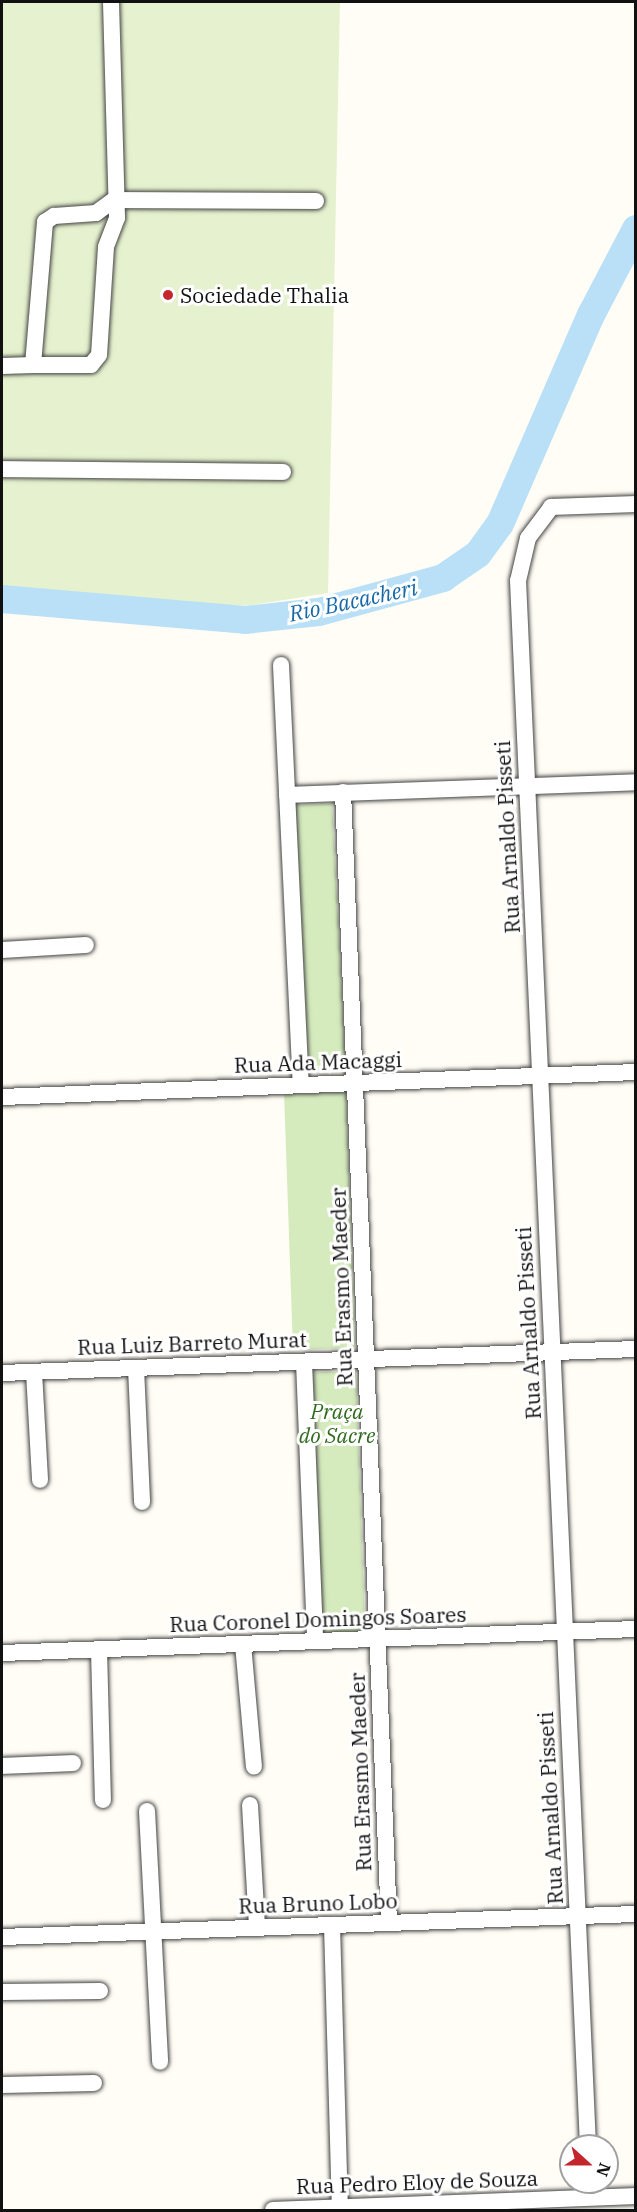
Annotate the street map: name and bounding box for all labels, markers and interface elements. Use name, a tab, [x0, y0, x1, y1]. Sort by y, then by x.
place label: Sociedade Thalia	[180, 282, 349, 308]
marker: Sociedade Thalia	[161, 288, 175, 302]
water label: Rio Bacacheri	[287, 574, 419, 626]
street label: Rua Arnaldo Pisseti	[489, 740, 525, 934]
street label: Rua Ada Macaggi	[234, 1046, 402, 1078]
street label: Rua Erasmo Maeder	[325, 1187, 357, 1387]
street label: Rua Arnaldo Pisseti	[510, 1226, 546, 1420]
street label: Rua Luiz Barreto Murat	[77, 1326, 307, 1360]
park label: Praça do Sacre	[299, 1398, 375, 1448]
street label: Rua Coronel Domingos Soares	[169, 1601, 467, 1637]
street label: Rua Erasmo Maeder	[344, 1672, 376, 1872]
street label: Rua Arnaldo Pisseti	[532, 1711, 568, 1905]
street label: Rua Bruno Lobo	[238, 1888, 398, 1918]
north arrow	[559, 2134, 619, 2194]
text: N	[592, 2160, 616, 2179]
street label: Rua Pedro Eloy de Souza	[296, 2165, 538, 2199]

